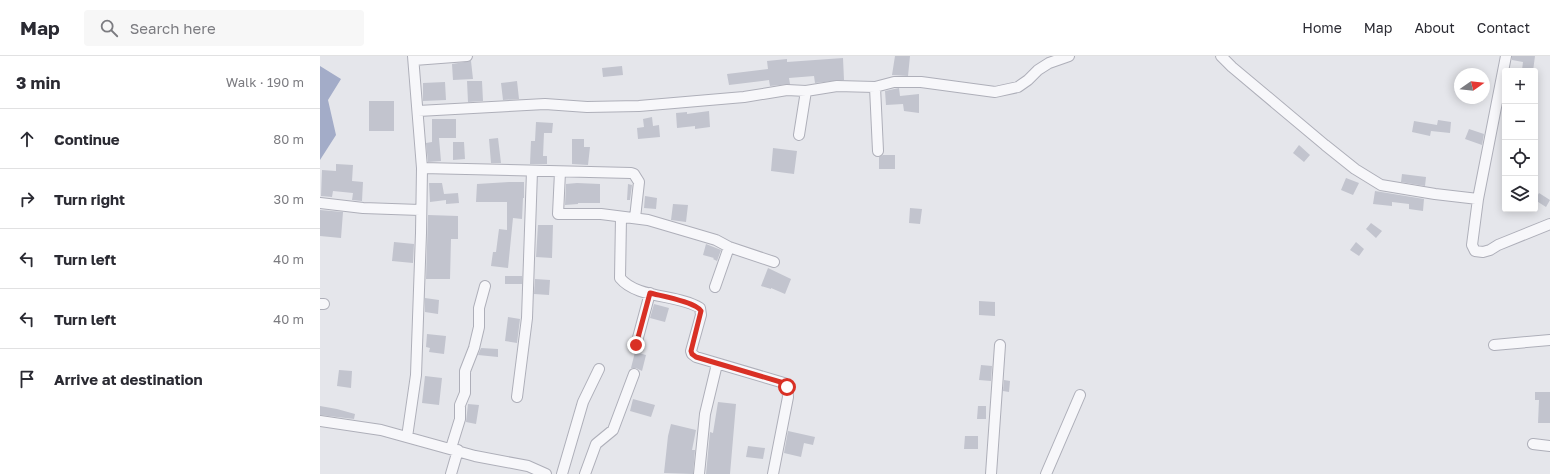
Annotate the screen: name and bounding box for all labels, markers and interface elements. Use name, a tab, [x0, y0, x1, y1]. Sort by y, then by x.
search box	[84, 10, 364, 46]
text: Map	[20, 16, 60, 39]
icon: search	[98, 17, 120, 39]
text: Search here	[130, 19, 216, 37]
text: Home	[1302, 19, 1342, 36]
text: Map	[1364, 19, 1392, 36]
text: About	[1414, 19, 1455, 36]
text: Contact	[1477, 19, 1530, 36]
north arrow	[1454, 68, 1490, 104]
map controls	[1502, 68, 1538, 212]
button: +	[1502, 68, 1538, 104]
text: 3 min	[16, 72, 60, 93]
text: Walk · 190 m	[226, 74, 304, 90]
button: −	[1502, 104, 1538, 140]
icon: ahead	[16, 128, 38, 150]
text: Continue	[54, 130, 120, 148]
text: 80 m	[273, 131, 304, 147]
button: locate	[1502, 140, 1538, 176]
button: layers	[1502, 176, 1538, 212]
icon: right	[16, 188, 38, 210]
text: Turn right	[54, 190, 125, 208]
text: 30 m	[274, 191, 304, 207]
icon: left	[16, 248, 38, 270]
text: Turn left	[54, 250, 116, 268]
text: 40 m	[273, 251, 304, 267]
icon: left	[16, 308, 38, 330]
text: Turn left	[54, 310, 116, 328]
text: 40 m	[273, 311, 304, 327]
route end	[627, 336, 645, 354]
icon: arrive	[16, 368, 38, 390]
text: Arrive at destination	[54, 370, 203, 388]
route start	[778, 378, 796, 396]

